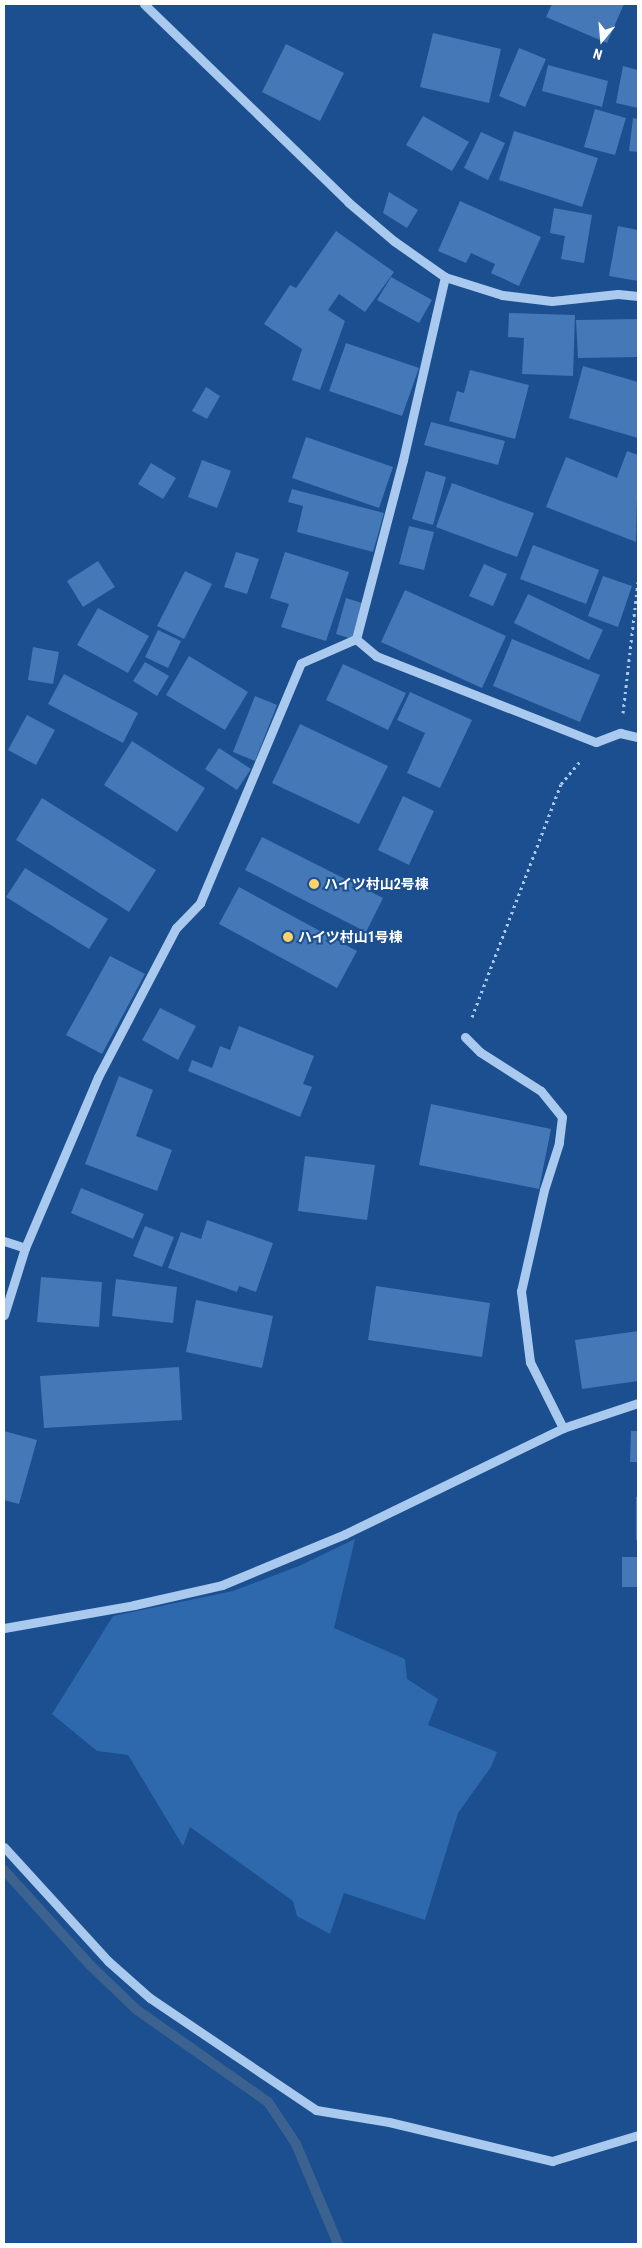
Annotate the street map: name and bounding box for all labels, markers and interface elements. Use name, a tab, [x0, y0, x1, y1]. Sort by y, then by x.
north arrow	[577, 15, 627, 65]
text: N	[591, 45, 604, 63]
place label: ハイツ村山2号棟	[324, 876, 429, 892]
marker: ハイツ村山2号棟	[308, 878, 320, 890]
place label: ハイツ村山1号棟	[298, 929, 403, 945]
marker: ハイツ村山1号棟	[282, 931, 294, 943]

